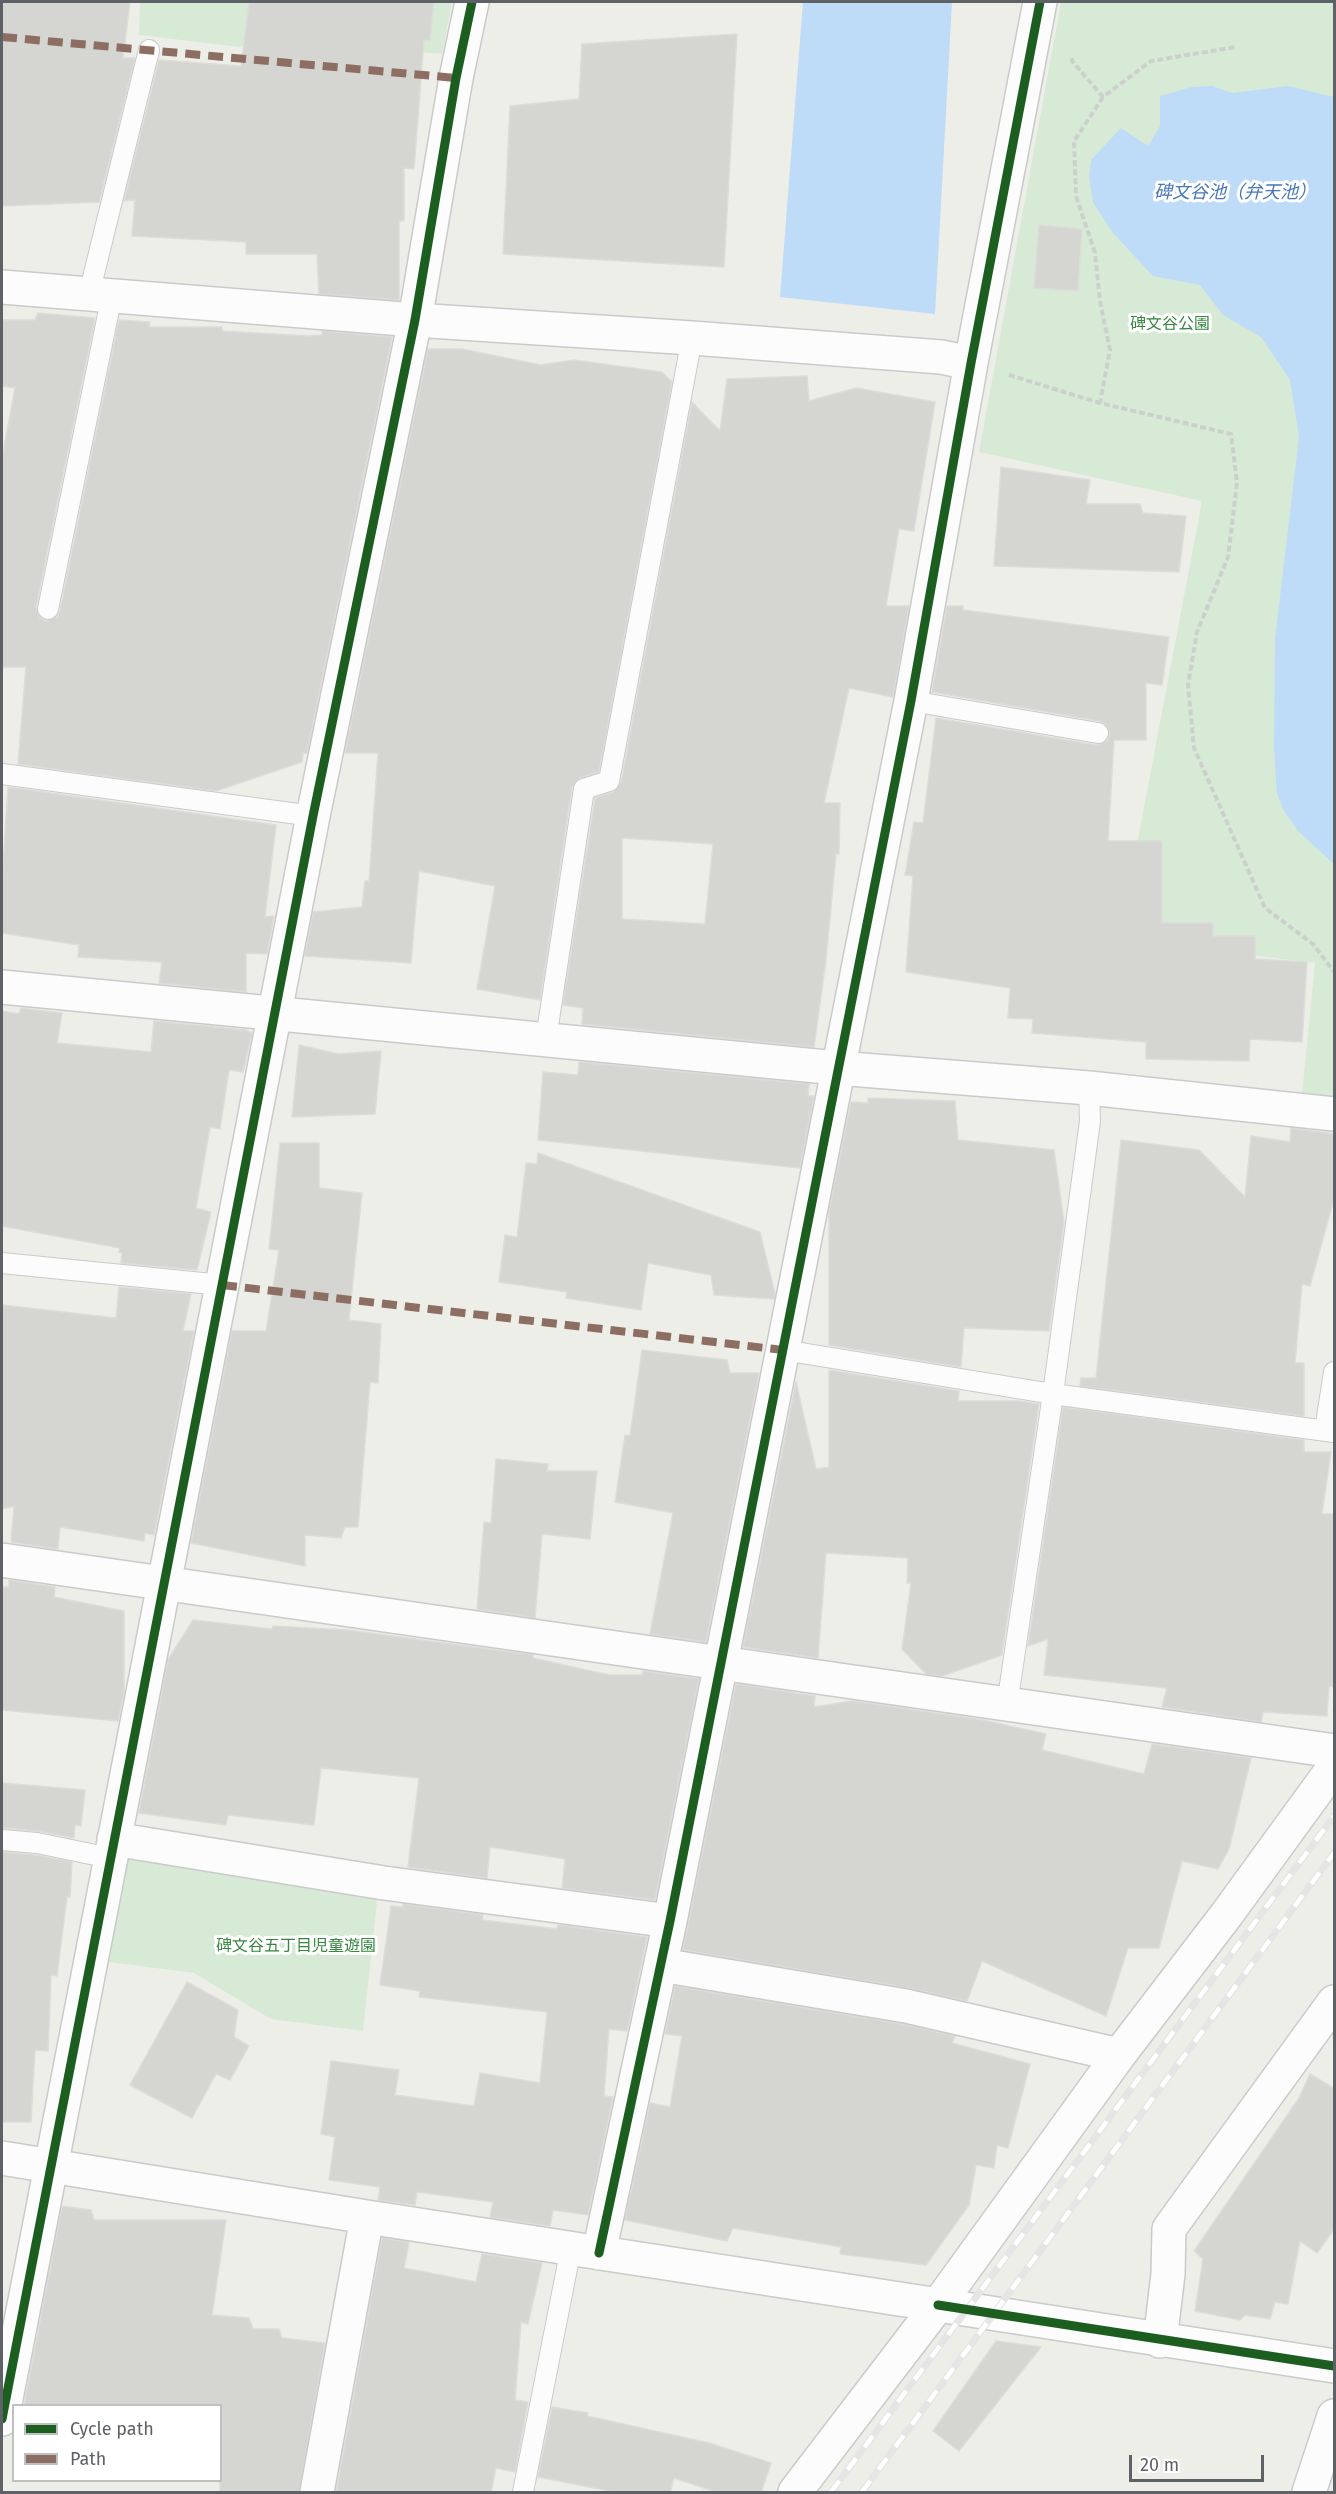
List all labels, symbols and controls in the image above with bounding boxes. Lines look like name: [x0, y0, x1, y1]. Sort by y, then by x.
water label: 碑文谷池（弁天池）: [1154, 182, 1316, 204]
park label: 碑文谷公園: [1130, 315, 1210, 335]
park label: 碑文谷五丁目児童遊園: [216, 1937, 376, 1957]
legend: [12, 2404, 222, 2482]
text: Cycle path: [70, 2418, 154, 2440]
scale bar: [1132, 2443, 1267, 2481]
text: Path: [70, 2448, 106, 2470]
text: 20 m: [1140, 2454, 1179, 2476]

